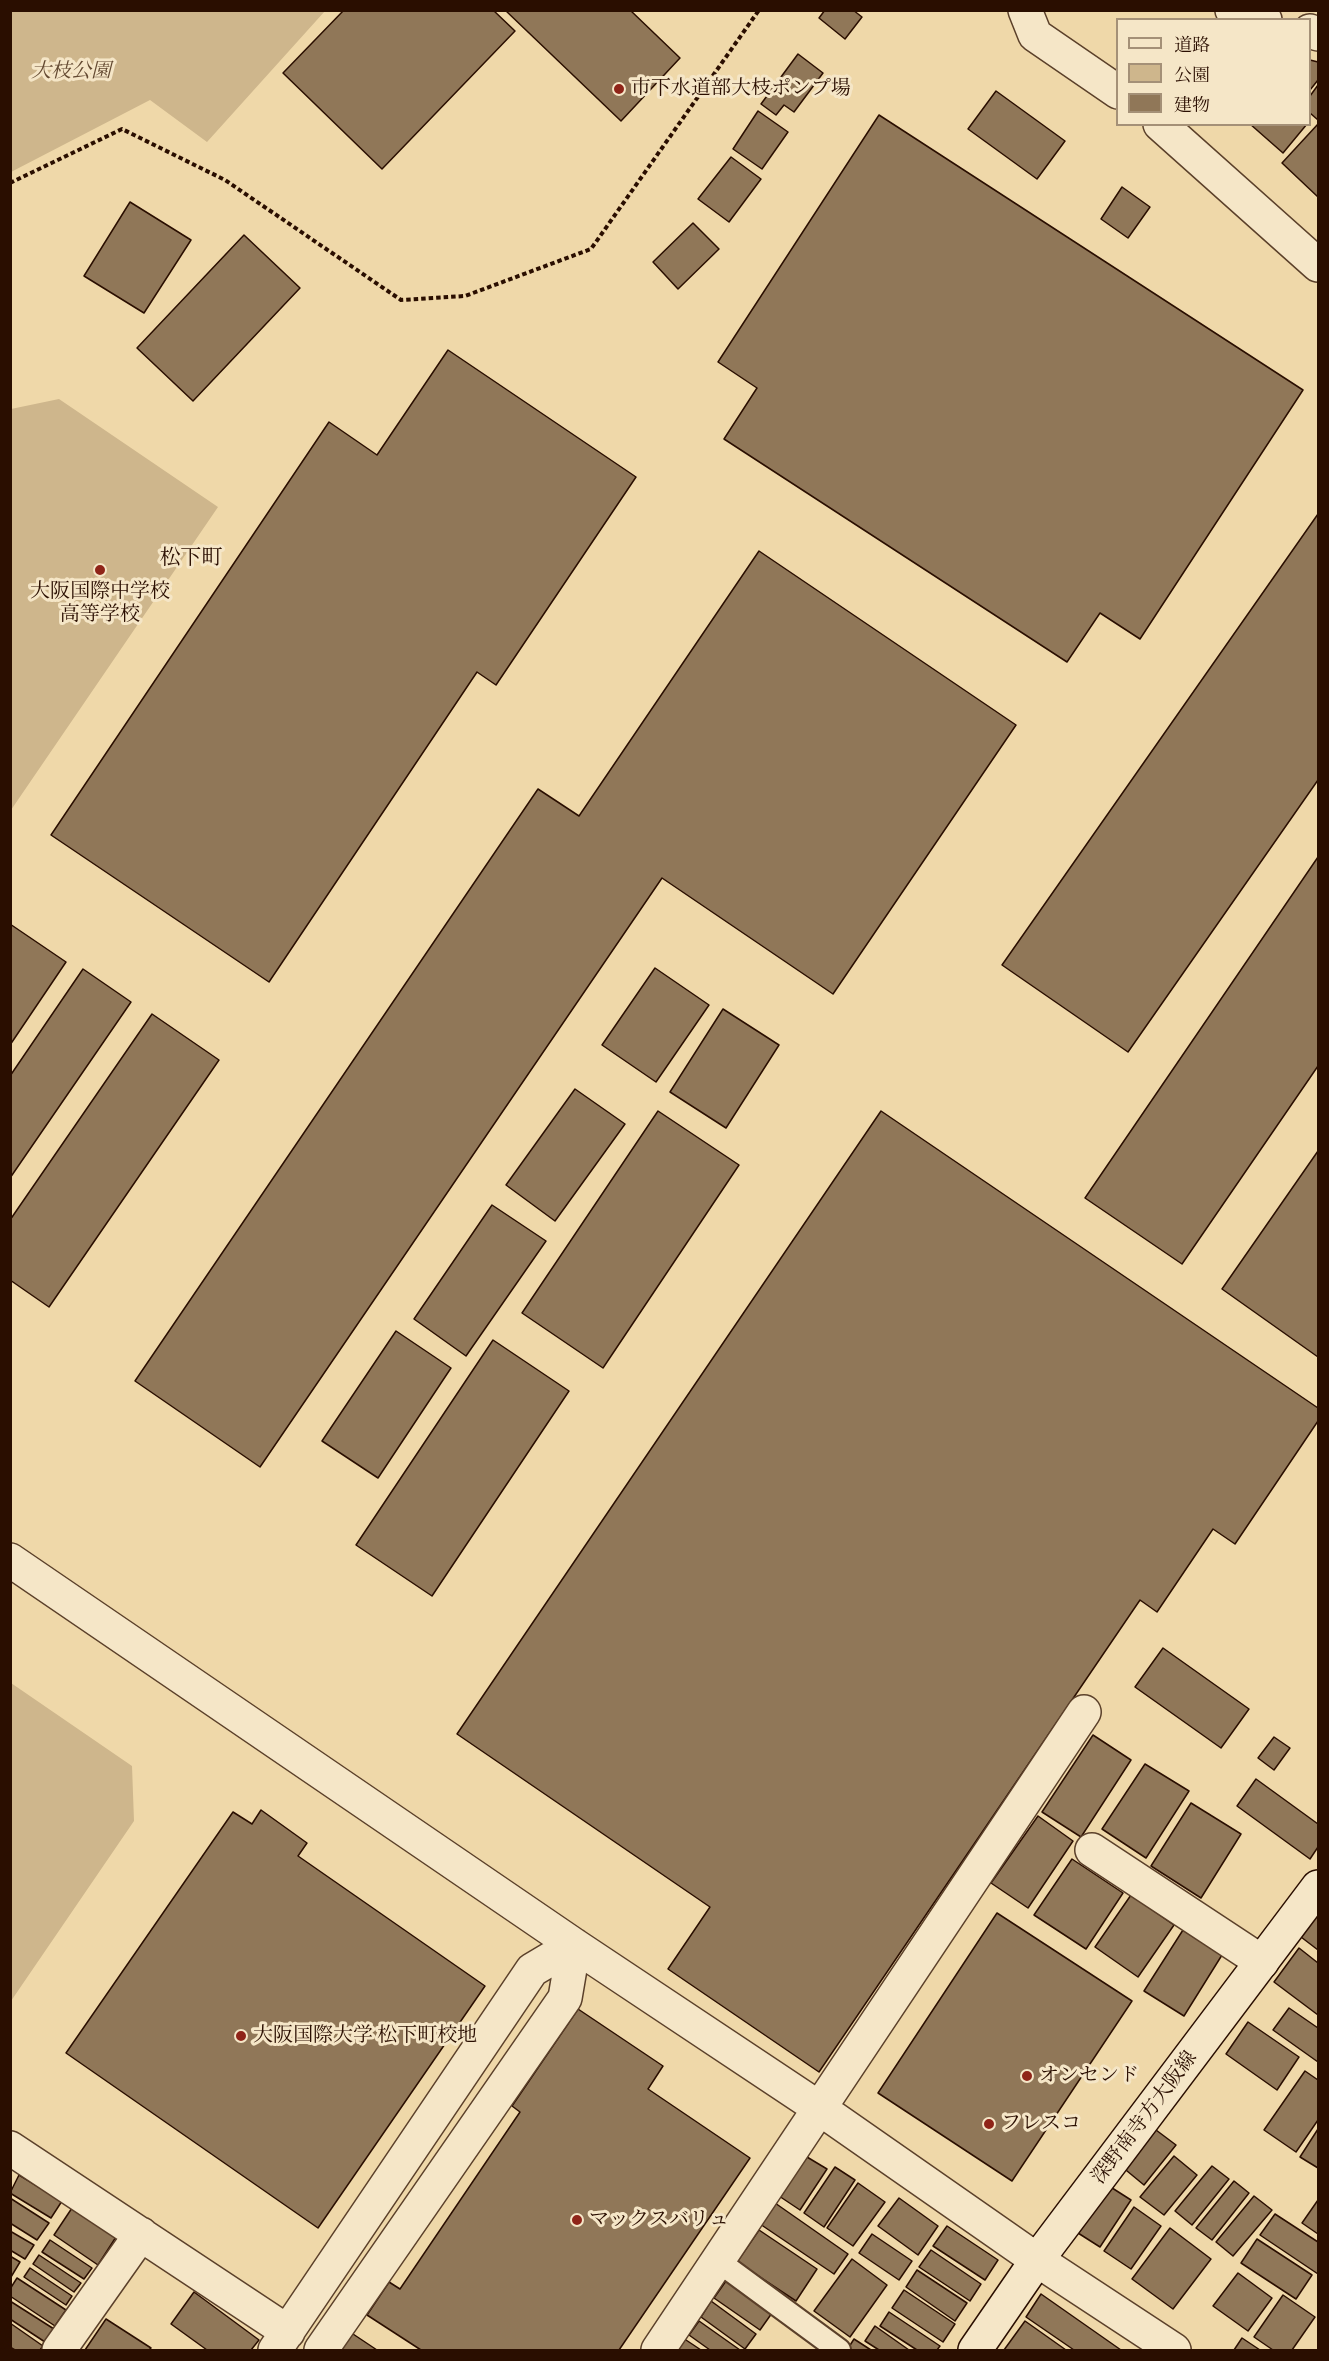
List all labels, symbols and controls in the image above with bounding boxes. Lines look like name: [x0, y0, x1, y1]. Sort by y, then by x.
legend: [1116, 18, 1311, 126]
text: 道路: [1174, 35, 1210, 56]
park label: 大枝公園: [31, 60, 111, 84]
text: 公園: [1174, 65, 1210, 86]
place label: 市下水道部大枝ポンプ場: [631, 77, 851, 101]
marker: 市下水道部大枝ポンプ場: [612, 82, 626, 96]
text: 建物: [1174, 95, 1210, 116]
district label: 松下町: [160, 546, 222, 572]
marker: 大阪国際中学校 高等学校: [93, 563, 107, 577]
place label: 大阪国際中学校 高等学校: [30, 580, 170, 627]
place label: 大阪国際大学 松下町校地: [253, 2024, 477, 2048]
marker: 大阪国際大学 松下町校地: [234, 2029, 248, 2043]
street label: 深野南寺方大阪線: [1087, 2047, 1203, 2189]
place label: オンセンド: [1039, 2064, 1139, 2088]
marker: オンセンド: [1020, 2069, 1034, 2083]
place label: フレスコ: [1001, 2112, 1081, 2136]
marker: フレスコ: [982, 2117, 996, 2131]
place label: マックスバリュ: [589, 2208, 729, 2232]
marker: マックスバリュ: [570, 2213, 584, 2227]

